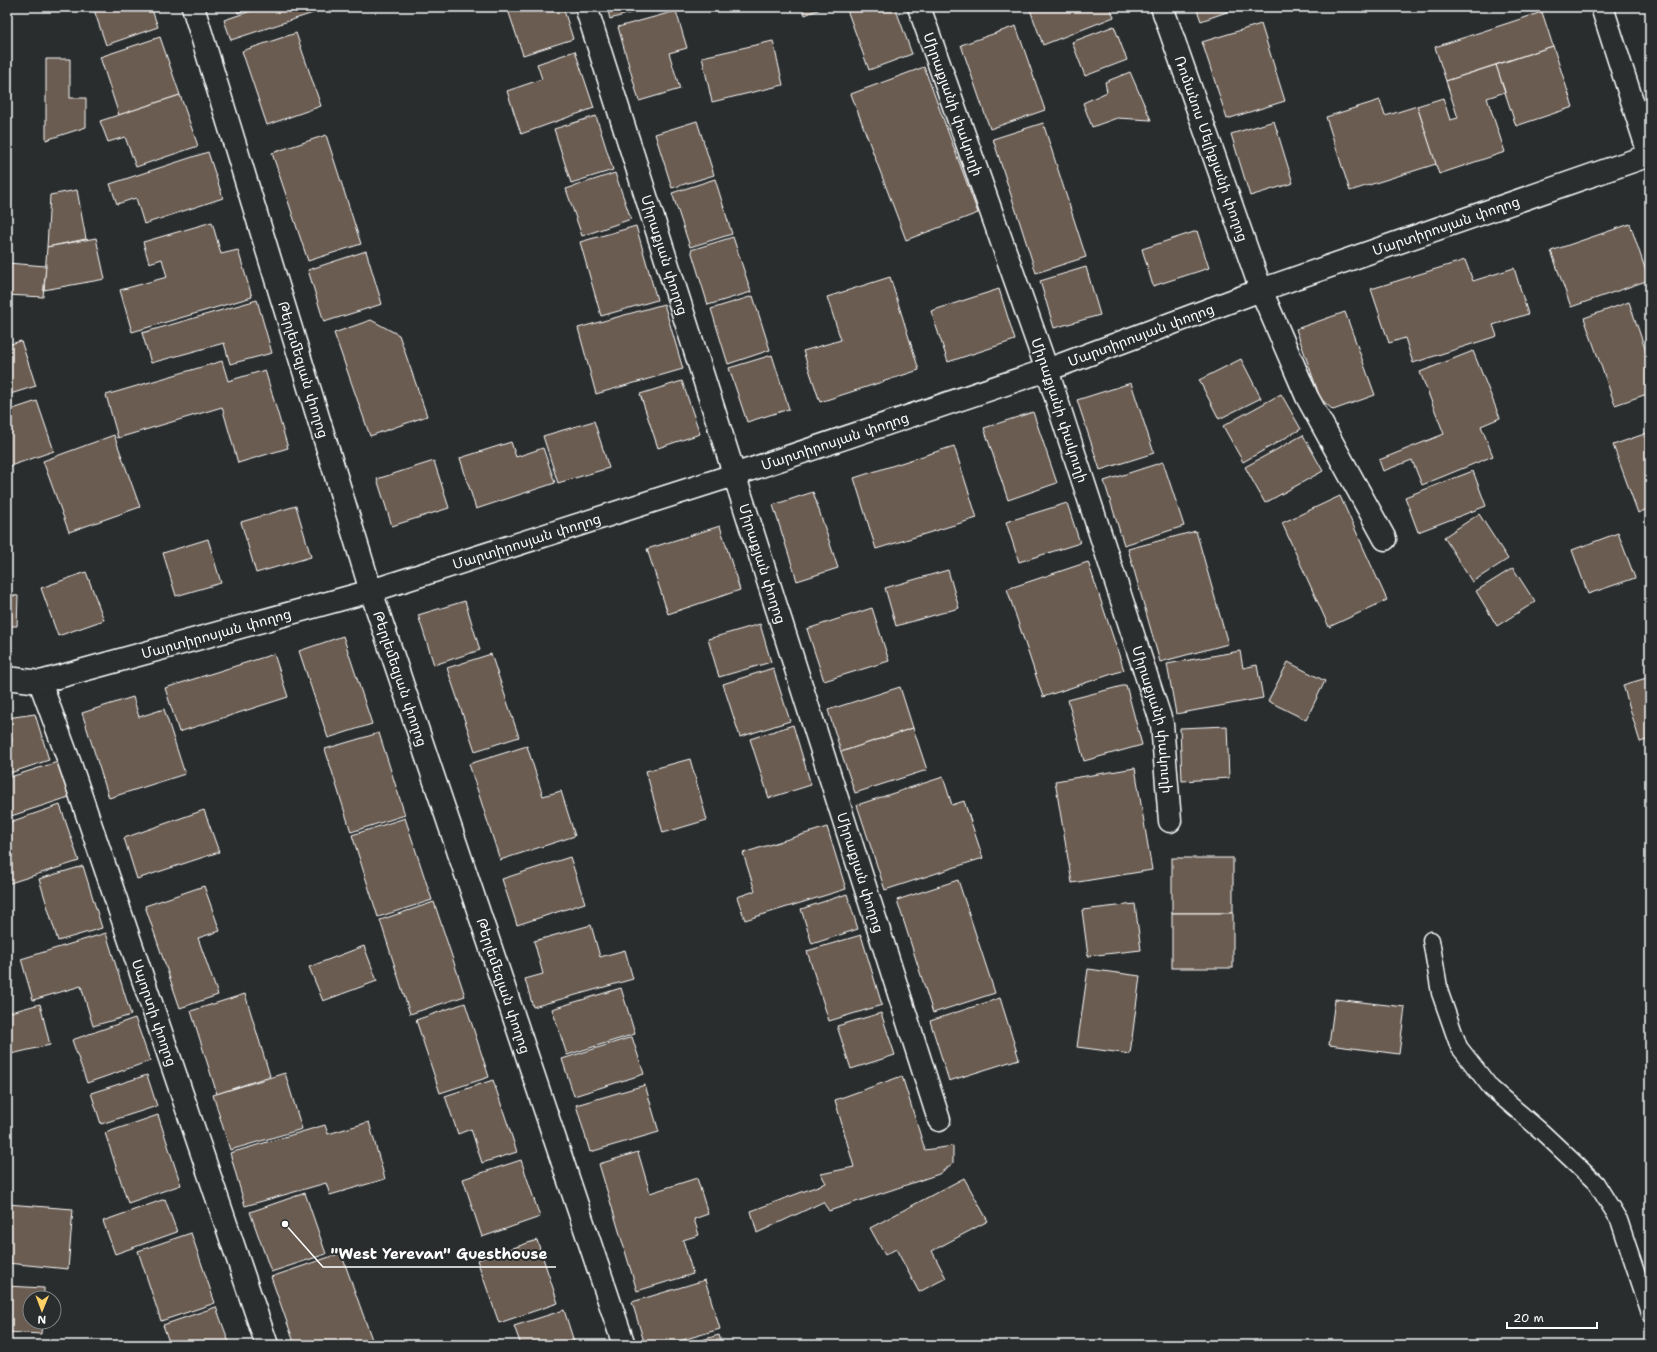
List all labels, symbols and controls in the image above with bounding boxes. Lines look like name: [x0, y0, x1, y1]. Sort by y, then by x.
street label: Միրաքյանի փակուղի: [920, 30, 987, 179]
street label: Ռոմանոս Մելիքյանի փողոց: [1171, 53, 1252, 244]
street label: Միրաքյան փողոց: [637, 192, 692, 317]
street label: Մարտիրոսյան փողոց: [1370, 192, 1522, 260]
street label: Թերլեմեզյան փողոց: [274, 299, 333, 440]
street label: Մարտիրոսյան փողոց: [1065, 299, 1216, 370]
street label: Միրաքյանի փակուղի: [1027, 335, 1092, 485]
street label: Մարտիրոսյան փողոց: [759, 408, 911, 474]
street label: Միրաքյան փողոց: [735, 501, 790, 626]
street label: Մարտիրոսյան փողոց: [450, 509, 603, 573]
street label: Մարտիրոսյան փողոց: [139, 604, 293, 663]
street label: Թերլեմեզյան փողոց: [369, 608, 432, 749]
street label: Միրաքյանի փակուղի: [1128, 643, 1177, 794]
street label: Միրաքյան փողոց: [833, 810, 888, 935]
street label: Թերլեմեզյան փողոց: [472, 916, 535, 1056]
street label: Սպորտի փողոց: [128, 957, 181, 1069]
callout: "West Yerevan" Guesthouse: [323, 1240, 556, 1267]
text: "West Yerevan" Guesthouse: [331, 1244, 547, 1264]
north arrow: [22, 1290, 62, 1330]
scale bar: [1507, 1304, 1597, 1330]
text: 20 m: [1513, 1310, 1544, 1326]
text: N: [37, 1312, 46, 1327]

